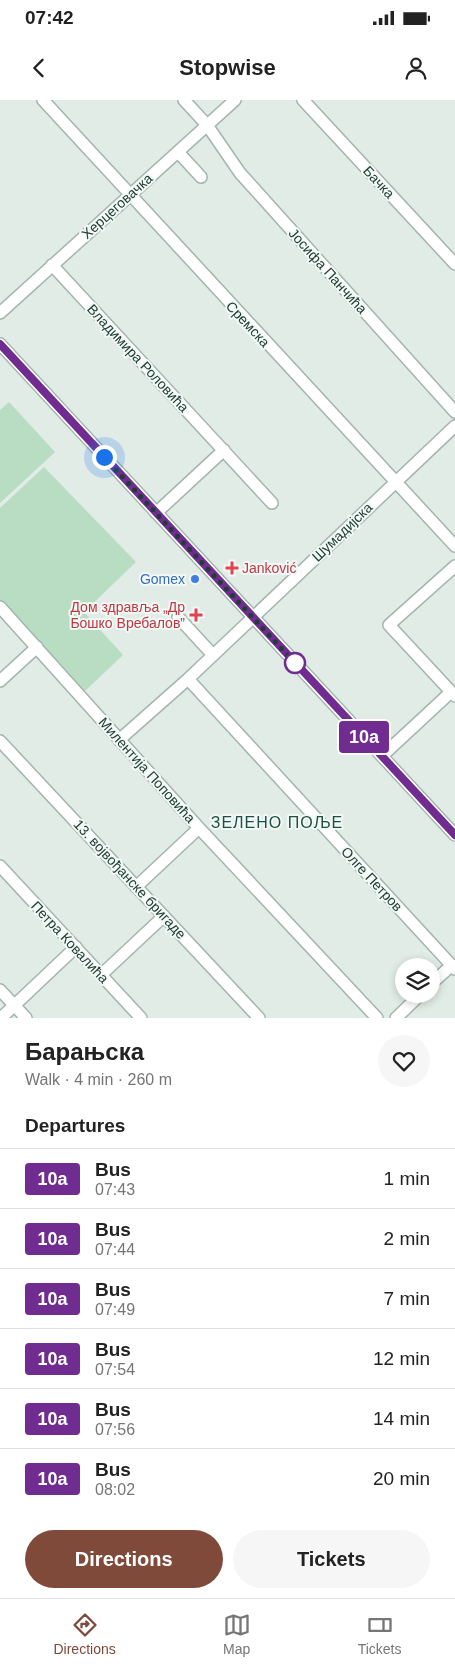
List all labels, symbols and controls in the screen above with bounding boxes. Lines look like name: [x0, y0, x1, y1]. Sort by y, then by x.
text: 07:42: [25, 7, 74, 28]
icon: back: [25, 54, 53, 82]
icon: person: [402, 54, 430, 82]
text: Stopwise: [179, 55, 276, 80]
street label: Бачка: [360, 163, 398, 202]
street label: Херцеговачка: [78, 170, 156, 242]
street label: Јосифа Панчића: [286, 225, 371, 317]
street label: Сремска: [223, 298, 273, 350]
street label: Владимира Роловића: [84, 301, 192, 415]
your location: [92, 445, 117, 470]
street label: Шумадијска: [309, 499, 376, 565]
place label: Janković: [242, 560, 296, 576]
marker: Janković: [226, 562, 238, 574]
place label: Gomex: [140, 571, 185, 587]
marker: Gomex: [189, 573, 201, 585]
place label: Дом здравља „Др Бошко Вребалов”: [70, 599, 185, 631]
marker: Дом здравља „Др Бошко Вребалов”: [189, 608, 203, 622]
unlabelled marker: [284, 652, 306, 674]
street label: Милентија Поповића: [95, 714, 199, 826]
line badge: 10а: [335, 721, 393, 753]
text: 10а: [349, 727, 379, 747]
district label: ЗЕЛЕНО ПОЉЕ: [211, 814, 343, 831]
street label: 13. војвођанске бригаде: [71, 816, 190, 942]
street label: Олге Петров: [338, 843, 406, 915]
street label: Петра Ковалића: [28, 898, 112, 986]
map controls: [395, 958, 440, 1003]
button: layers: [395, 958, 440, 1003]
button: heart: [378, 1035, 430, 1087]
text: Барањска: [25, 1038, 144, 1065]
text: Walk · 4 min · 260 m: [25, 1071, 172, 1088]
text: Departures: [25, 1115, 125, 1136]
text: Bus: [95, 1159, 131, 1180]
text: 1 min: [384, 1168, 430, 1189]
text: 10а: [37, 1169, 68, 1189]
text: 07:43: [95, 1181, 135, 1198]
text: Bus: [95, 1219, 131, 1240]
text: 2 min: [384, 1228, 430, 1249]
text: 10а: [37, 1229, 68, 1249]
text: 07:44: [95, 1241, 135, 1258]
text: Bus: [95, 1279, 131, 1300]
text: 7 min: [384, 1288, 430, 1309]
text: 10а: [37, 1289, 68, 1309]
text: 07:49: [95, 1301, 135, 1318]
text: Bus: [95, 1339, 131, 1360]
text: 12 min: [373, 1348, 430, 1369]
text: 10а: [37, 1349, 68, 1369]
text: 07:54: [95, 1361, 135, 1378]
text: Bus: [95, 1399, 131, 1420]
text: 14 min: [373, 1408, 430, 1429]
text: 10а: [37, 1409, 68, 1429]
text: 07:56: [95, 1421, 135, 1438]
text: Bus: [95, 1459, 131, 1480]
text: 20 min: [373, 1468, 430, 1489]
text: 10а: [37, 1469, 68, 1489]
text: 08:02: [95, 1481, 135, 1498]
button: Directions: [25, 1530, 223, 1588]
button: Tickets: [233, 1530, 430, 1588]
tab: Directions: [53, 1611, 116, 1657]
tab: Map: [223, 1611, 251, 1657]
tab: Tickets: [358, 1611, 402, 1657]

